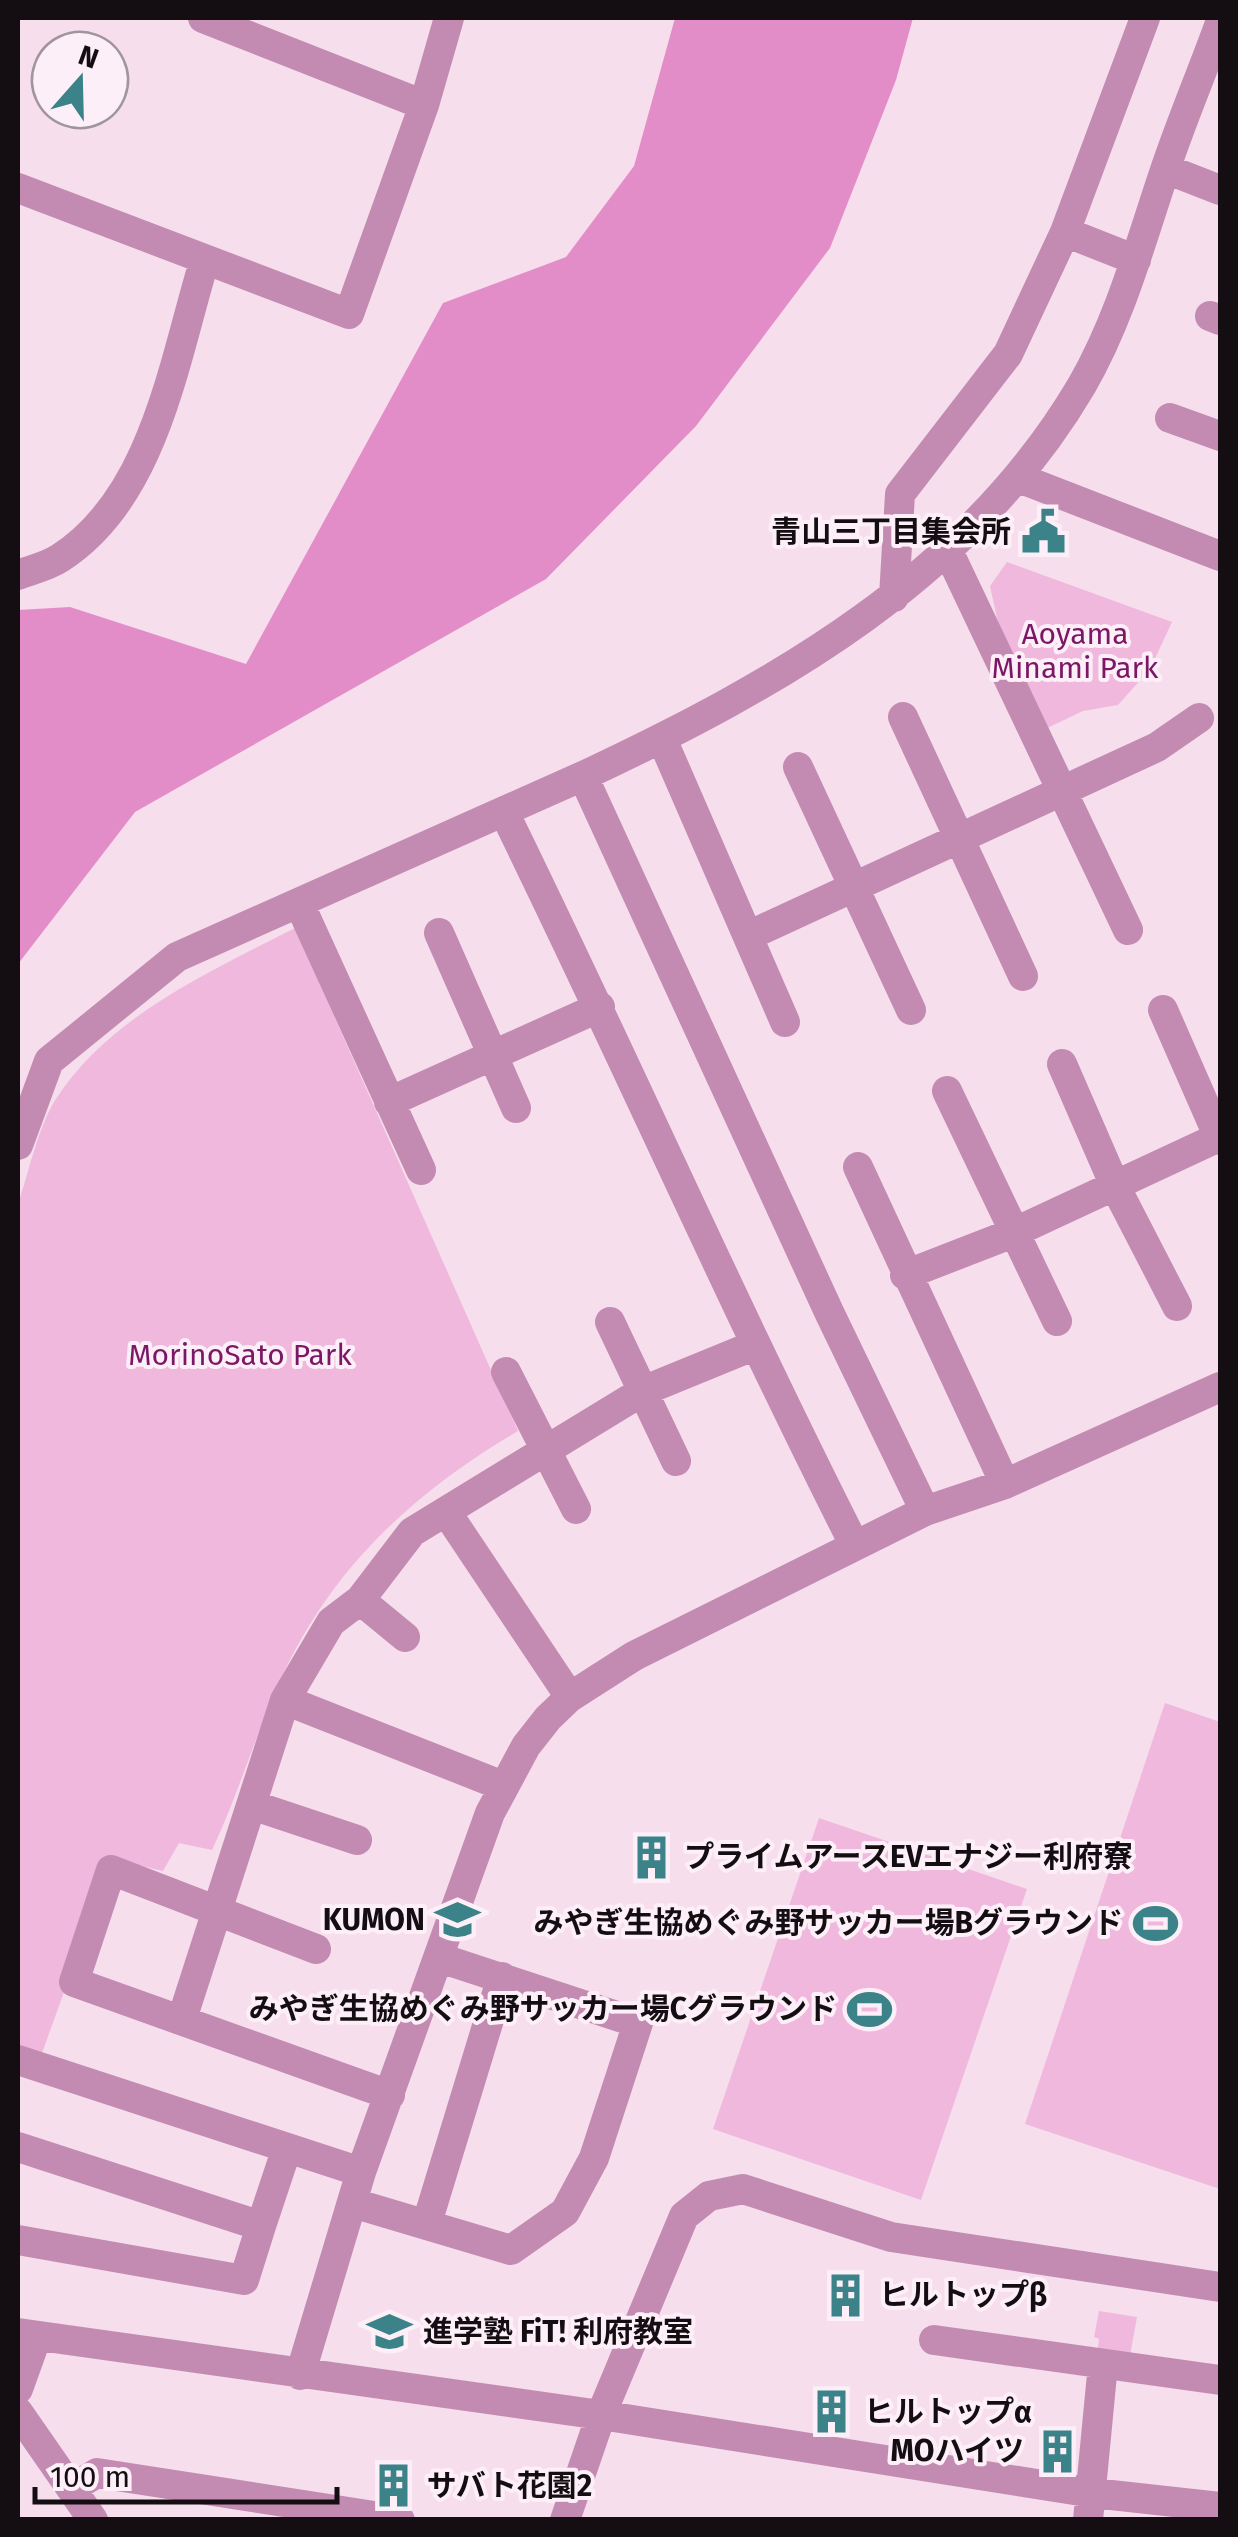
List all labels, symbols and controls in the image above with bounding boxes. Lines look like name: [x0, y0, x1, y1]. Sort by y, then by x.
north arrow: [30, 30, 130, 130]
text: N: [74, 38, 103, 76]
public building icon: 青山三丁目集会所: [1020, 508, 1068, 556]
place label: 青山三丁目集会所: [771, 514, 1011, 550]
park label: Aoyama Minami Park: [992, 616, 1159, 686]
park label: MorinoSato Park: [128, 1337, 352, 1373]
building icon: プライムアースEVエナジー利府寮: [627, 1833, 675, 1881]
place label: プライムアースEVエナジー利府寮: [684, 1839, 1133, 1875]
school or university icon: KUMON: [434, 1896, 482, 1944]
sports icon: みやぎ生協めぐみ野サッカー場Bグラウンド: [1132, 1899, 1180, 1947]
place label: KUMON: [323, 1902, 425, 1938]
place label: みやぎ生協めぐみ野サッカー場Bグラウンド: [534, 1905, 1123, 1941]
sports icon: みやぎ生協めぐみ野サッカー場Cグラウンド: [846, 1985, 894, 2033]
place label: みやぎ生協めぐみ野サッカー場Cグラウンド: [249, 1991, 837, 2027]
building icon: ヒルトップβ: [822, 2271, 870, 2319]
place label: ヒルトップβ: [879, 2277, 1047, 2313]
school or university icon: 進学塾 FiT! 利府教室: [366, 2308, 414, 2356]
place label: 進学塾 FiT! 利府教室: [423, 2314, 693, 2350]
building icon: ヒルトップα: [807, 2388, 855, 2436]
place label: ヒルトップα: [864, 2394, 1032, 2430]
building icon: MOハイツ: [1033, 2427, 1081, 2475]
place label: MOハイツ: [891, 2433, 1024, 2469]
scale bar: [35, 2442, 338, 2504]
text: 100 m: [50, 2459, 130, 2495]
building icon: サバト花園2: [370, 2462, 418, 2510]
place label: サバト花園2: [427, 2468, 592, 2504]

